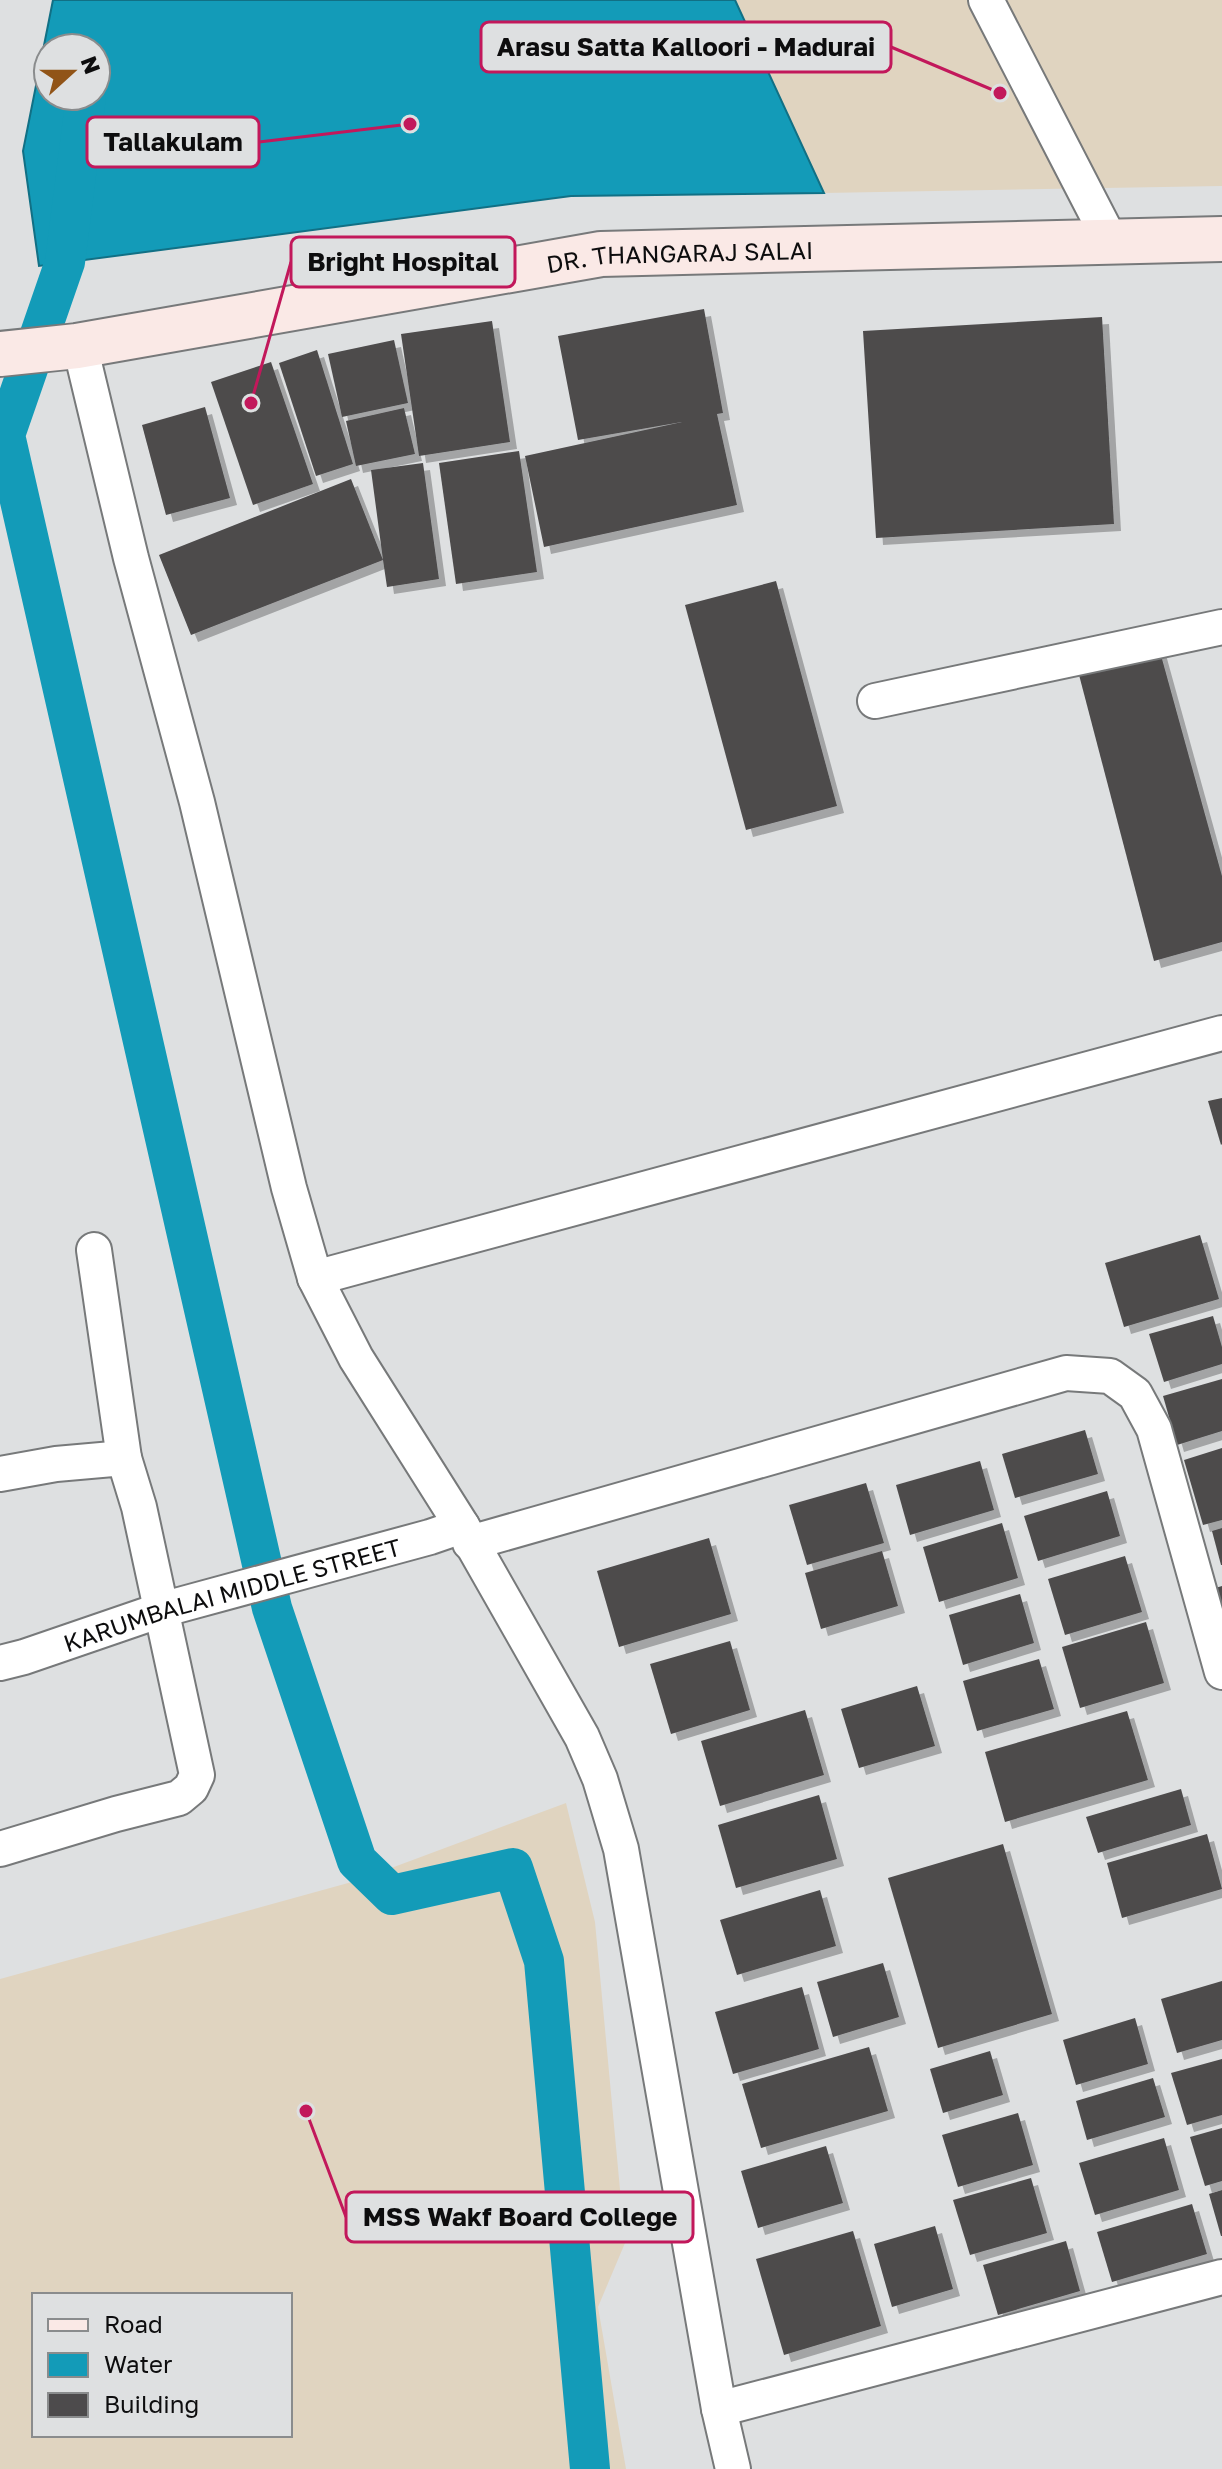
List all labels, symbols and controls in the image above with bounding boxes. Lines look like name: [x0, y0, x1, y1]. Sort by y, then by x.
callout: Arasu Satta Kalloori - Madurai: [481, 22, 891, 72]
text: Arasu Satta Kalloori - Madurai: [497, 31, 875, 62]
north arrow: [32, 32, 112, 112]
text: N: [76, 52, 107, 77]
callout: Tallakulam: [87, 117, 259, 167]
text: Tallakulam: [103, 126, 243, 157]
street label: DR. THANGARAJ SALAI: [544, 234, 814, 278]
callout: Bright Hospital: [291, 237, 515, 287]
text: Bright Hospital: [307, 246, 499, 277]
street label: KARUMBALAI MIDDLE STREET: [59, 1531, 404, 1657]
callout: MSS Wakf Board College: [346, 2192, 693, 2242]
text: MSS Wakf Board College: [363, 2201, 677, 2232]
legend: [32, 2293, 292, 2437]
text: Road: [104, 2309, 163, 2338]
text: Water: [104, 2349, 172, 2378]
text: Building: [104, 2389, 199, 2418]

